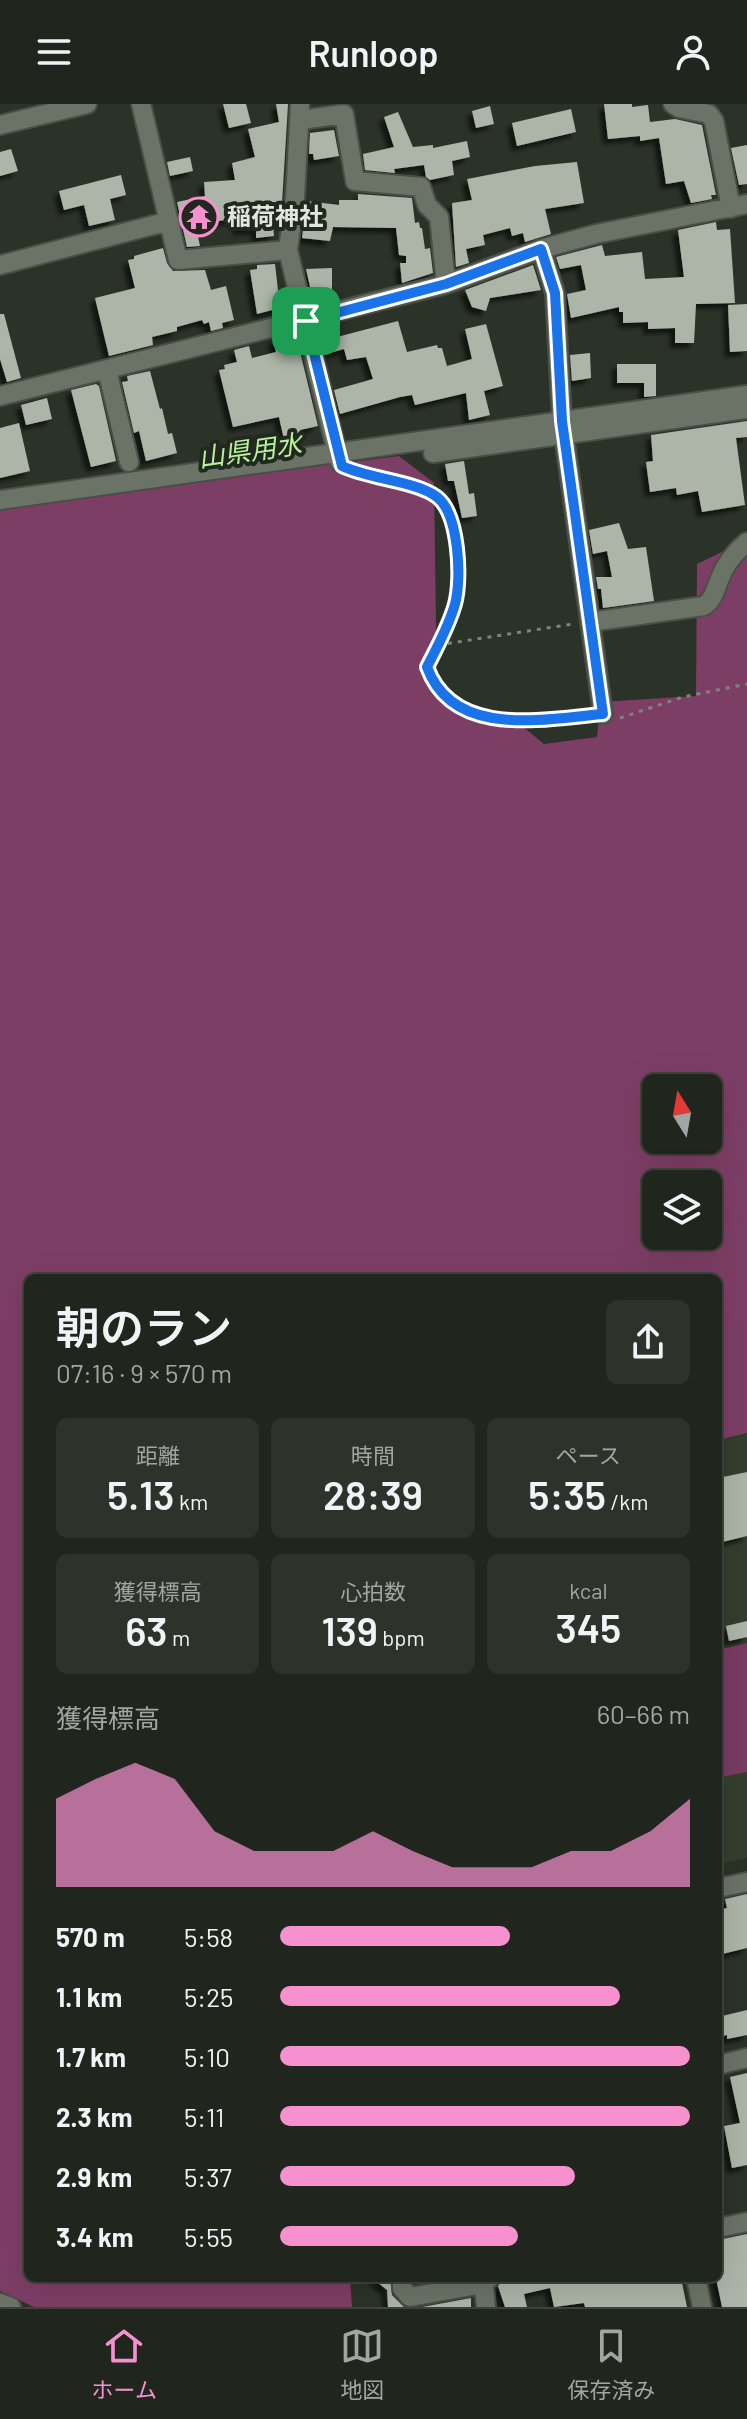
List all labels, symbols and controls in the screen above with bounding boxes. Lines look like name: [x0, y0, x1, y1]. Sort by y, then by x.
icon: menu: [32, 30, 76, 74]
icon: person: [671, 30, 715, 74]
text: Runloop: [308, 31, 439, 74]
temple icon: 稲荷神社: [178, 196, 220, 238]
place label: 稲荷神社: [227, 201, 323, 230]
pin: [272, 287, 340, 355]
icon: arrive: [284, 299, 328, 343]
water label: 山県用水: [196, 427, 306, 472]
north arrow: [642, 1074, 722, 1154]
map controls: [642, 1074, 722, 1250]
button: layers: [642, 1170, 722, 1250]
text: 朝のラン: [56, 1300, 232, 1353]
button: share: [606, 1300, 690, 1384]
text: 07:16 · 9 × 570 m: [56, 1357, 232, 1388]
text: 距離: [136, 1442, 180, 1468]
text: 時間: [351, 1442, 395, 1468]
text: ペース: [556, 1442, 621, 1468]
text: 5.13: [107, 1470, 175, 1518]
text: 28:39: [323, 1470, 423, 1518]
text: 5:35: [528, 1470, 606, 1518]
text: km: [175, 1488, 208, 1514]
text: /km: [606, 1488, 648, 1514]
text: kcal: [569, 1577, 608, 1603]
text: 獲得標高: [114, 1578, 202, 1604]
text: 心拍数: [340, 1578, 406, 1604]
text: 345: [555, 1603, 621, 1651]
text: 63: [125, 1606, 168, 1654]
text: 139: [321, 1606, 378, 1654]
text: m: [168, 1624, 190, 1650]
text: bpm: [378, 1624, 425, 1650]
text: 60–66 m: [597, 1698, 690, 1729]
text: 獲得標高: [56, 1702, 160, 1733]
text: 570 m: [56, 1921, 125, 1952]
text: 5:58: [184, 1921, 233, 1952]
text: 1.1 km: [56, 1981, 122, 2012]
text: 5:25: [184, 1981, 233, 2012]
text: 1.7 km: [56, 2041, 126, 2072]
text: 5:10: [184, 2041, 230, 2072]
text: 2.3 km: [56, 2101, 132, 2132]
text: 5:11: [184, 2101, 224, 2132]
text: 2.9 km: [56, 2161, 132, 2192]
text: 5:37: [184, 2161, 232, 2192]
text: 3.4 km: [56, 2221, 134, 2252]
text: 5:55: [184, 2221, 233, 2252]
tab: ホーム: [92, 2324, 157, 2404]
tab: 地図: [340, 2324, 384, 2404]
tab: 保存済み: [567, 2324, 655, 2404]

